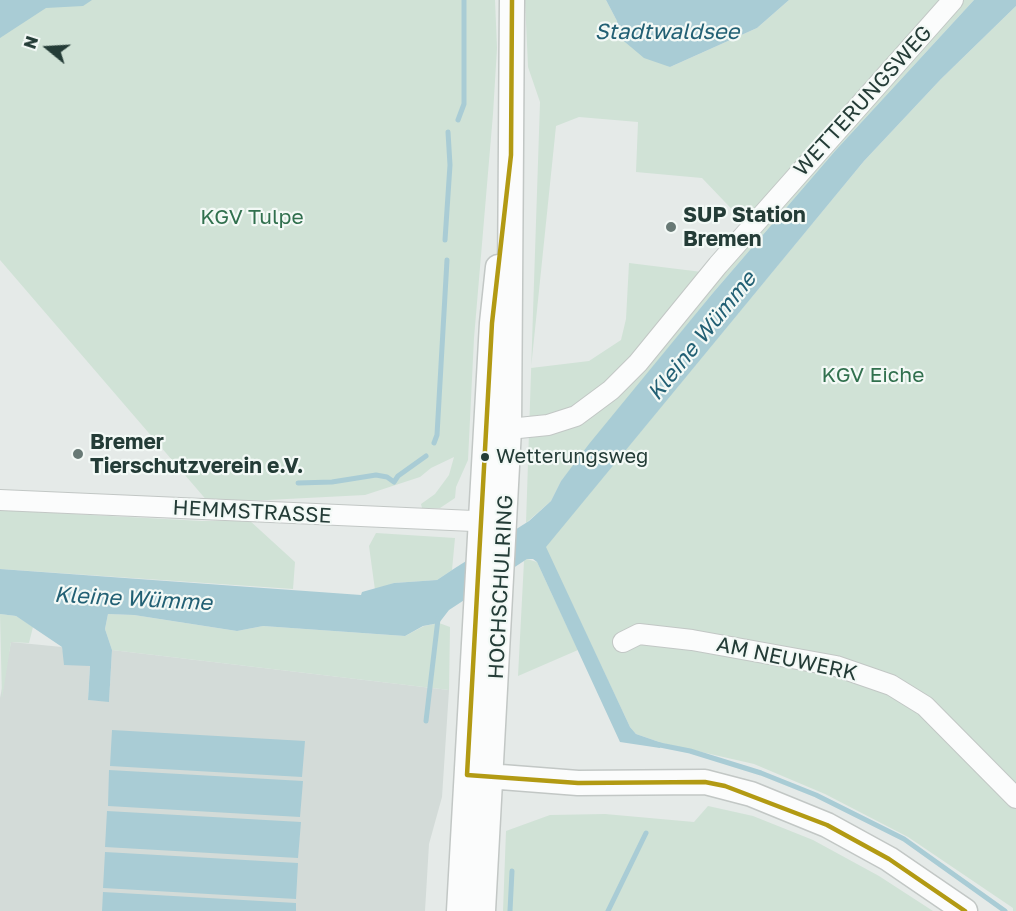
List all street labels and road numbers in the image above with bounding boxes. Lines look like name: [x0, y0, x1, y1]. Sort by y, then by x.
street label: WETTERUNGSWEG: [789, 21, 937, 181]
street label: HOCHSCHULRING: [484, 494, 518, 680]
street label: HEMMSTRASSE: [172, 495, 332, 529]
street label: AM NEUWERK: [714, 632, 860, 686]

